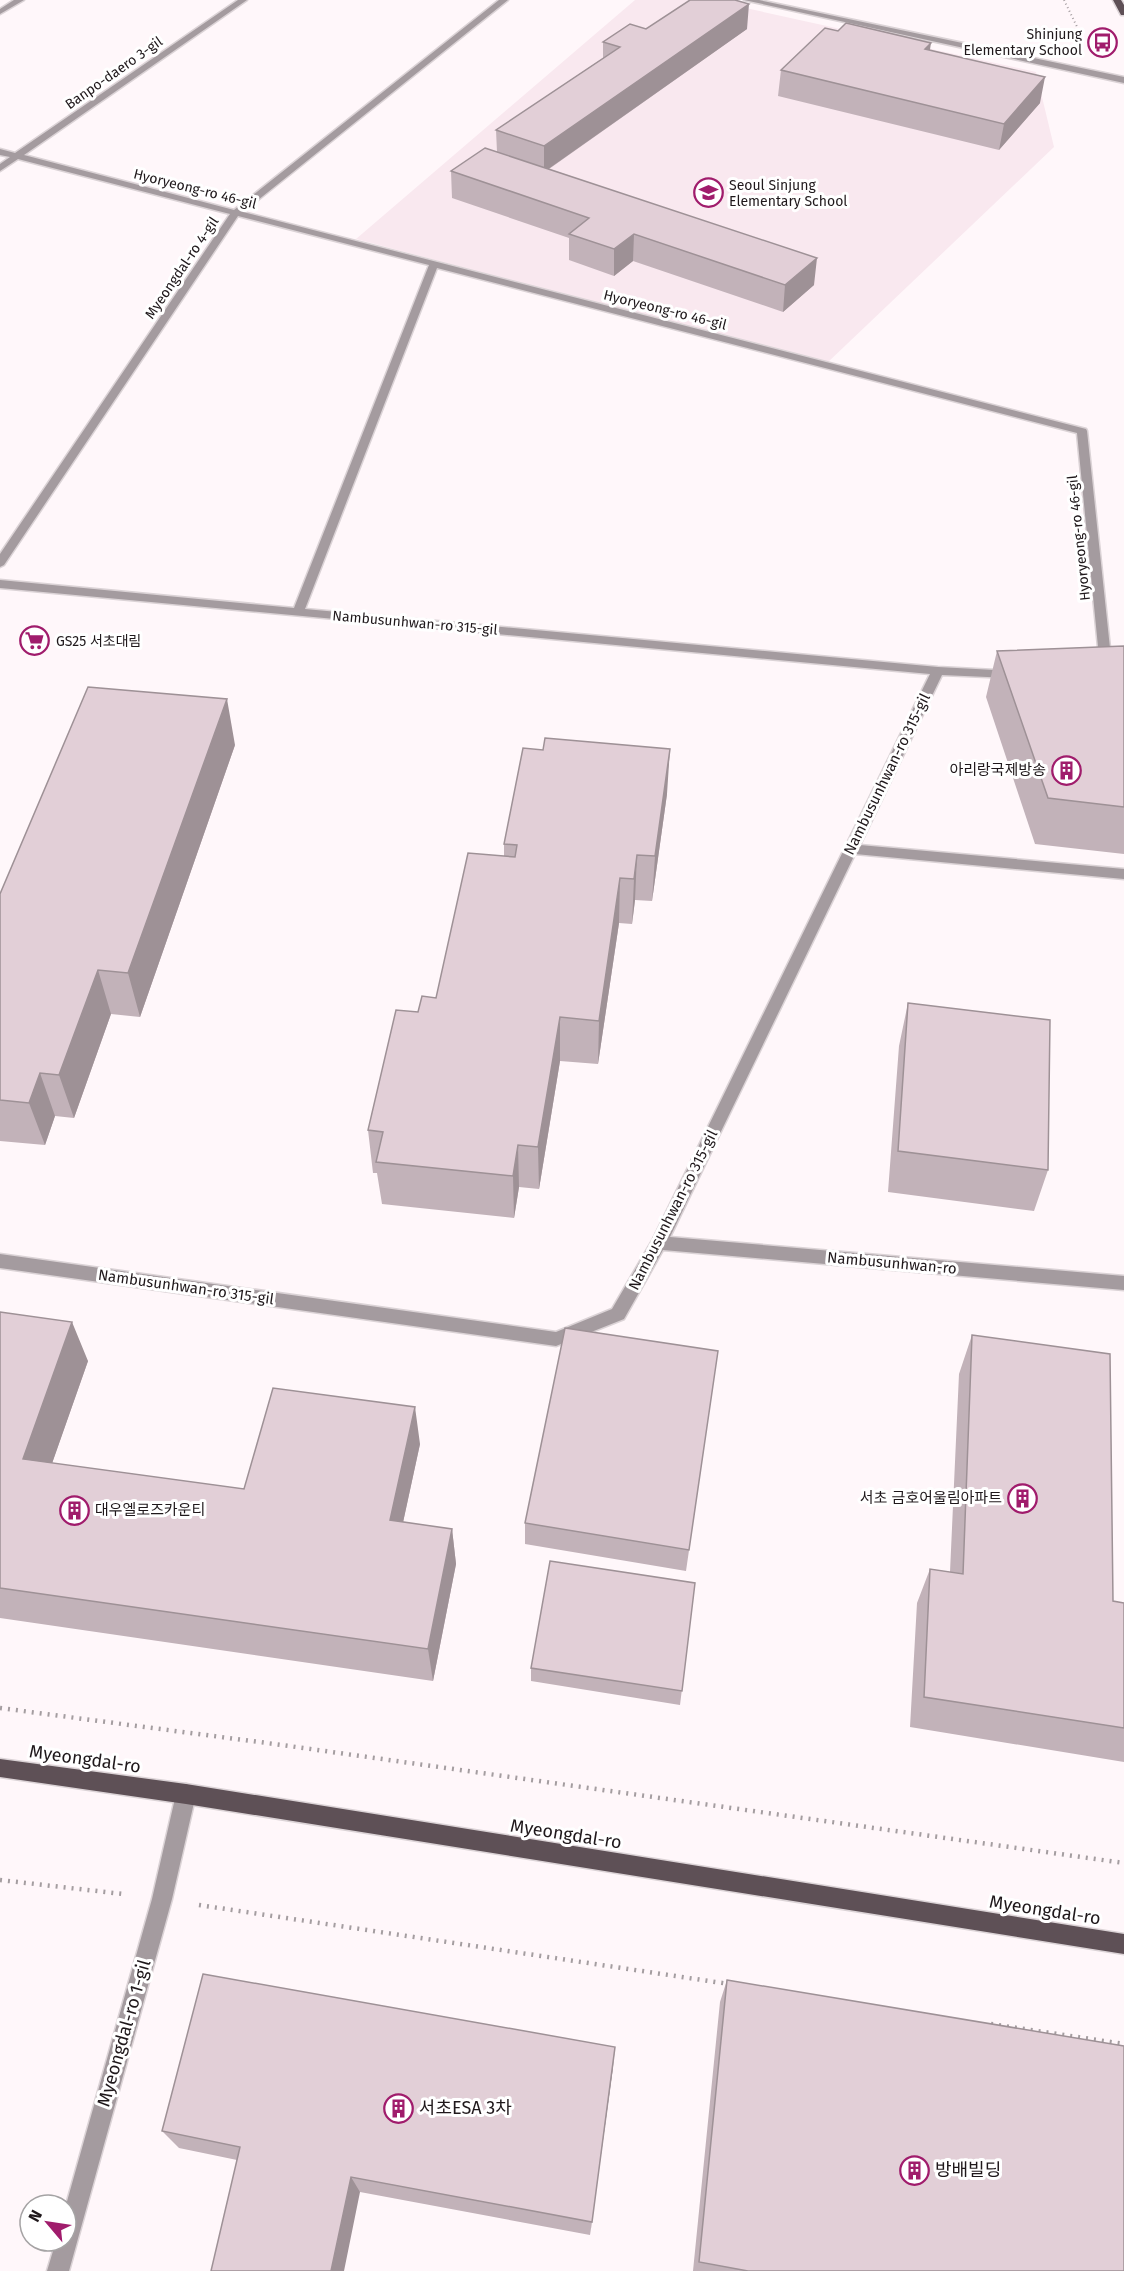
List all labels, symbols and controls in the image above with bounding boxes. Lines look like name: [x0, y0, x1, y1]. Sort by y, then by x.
place label: Shinjung Elementary School: [964, 26, 1083, 59]
bus stop icon: Shinjung Elementary School: [1087, 26, 1119, 58]
street label: Banpo-daero 3-gil: [62, 33, 166, 113]
street label: Hyoryeong-ro 46-gil: [132, 165, 258, 213]
school or university icon: Seoul Sinjung Elementary School: [692, 177, 724, 209]
place label: Seoul Sinjung Elementary School: [729, 177, 847, 210]
street label: Myeongdal-ro 4-gil: [142, 214, 222, 322]
street label: Hyoryeong-ro 46-gil: [602, 286, 728, 334]
street label: Hyoryeong-ro 46-gil: [1064, 474, 1094, 602]
street label: Nambusunhwan-ro 315-gil: [332, 607, 498, 639]
supermarket icon: GS25 서초대림: [19, 625, 51, 657]
place label: GS25 서초대림: [56, 633, 142, 650]
street label: Nambusunhwan-ro 315-gil: [840, 690, 934, 858]
building icon: 아리랑국제방송: [1051, 754, 1083, 786]
place label: 아리랑국제방송: [949, 761, 1046, 779]
street label: Nambusunhwan-ro 315-gil: [625, 1126, 722, 1293]
street label: Nambusunhwan-ro: [827, 1248, 957, 1278]
street label: Nambusunhwan-ro 315-gil: [97, 1266, 276, 1308]
building icon: 서초 금호어울림아파트: [1007, 1482, 1039, 1514]
place label: 서초 금호어울림아파트: [860, 1489, 1002, 1507]
building icon: 대우엘로즈카운티: [58, 1494, 90, 1526]
place label: 대우엘로즈카운티: [95, 1501, 205, 1519]
street label: Myeongdal-ro: [28, 1740, 142, 1778]
street label: Myeongdal-ro: [509, 1814, 623, 1854]
street label: Myeongdal-ro: [988, 1890, 1102, 1930]
street label: Myeongdal-ro 1-gil: [92, 1957, 156, 2109]
building icon: 서초ESA 3차: [382, 2092, 414, 2124]
place label: 서초ESA 3차: [419, 2097, 512, 2119]
building icon: 방배빌딩: [898, 2154, 930, 2186]
place label: 방배빌딩: [935, 2159, 1001, 2181]
north arrow: [18, 2193, 78, 2253]
text: N: [24, 2207, 46, 2225]

